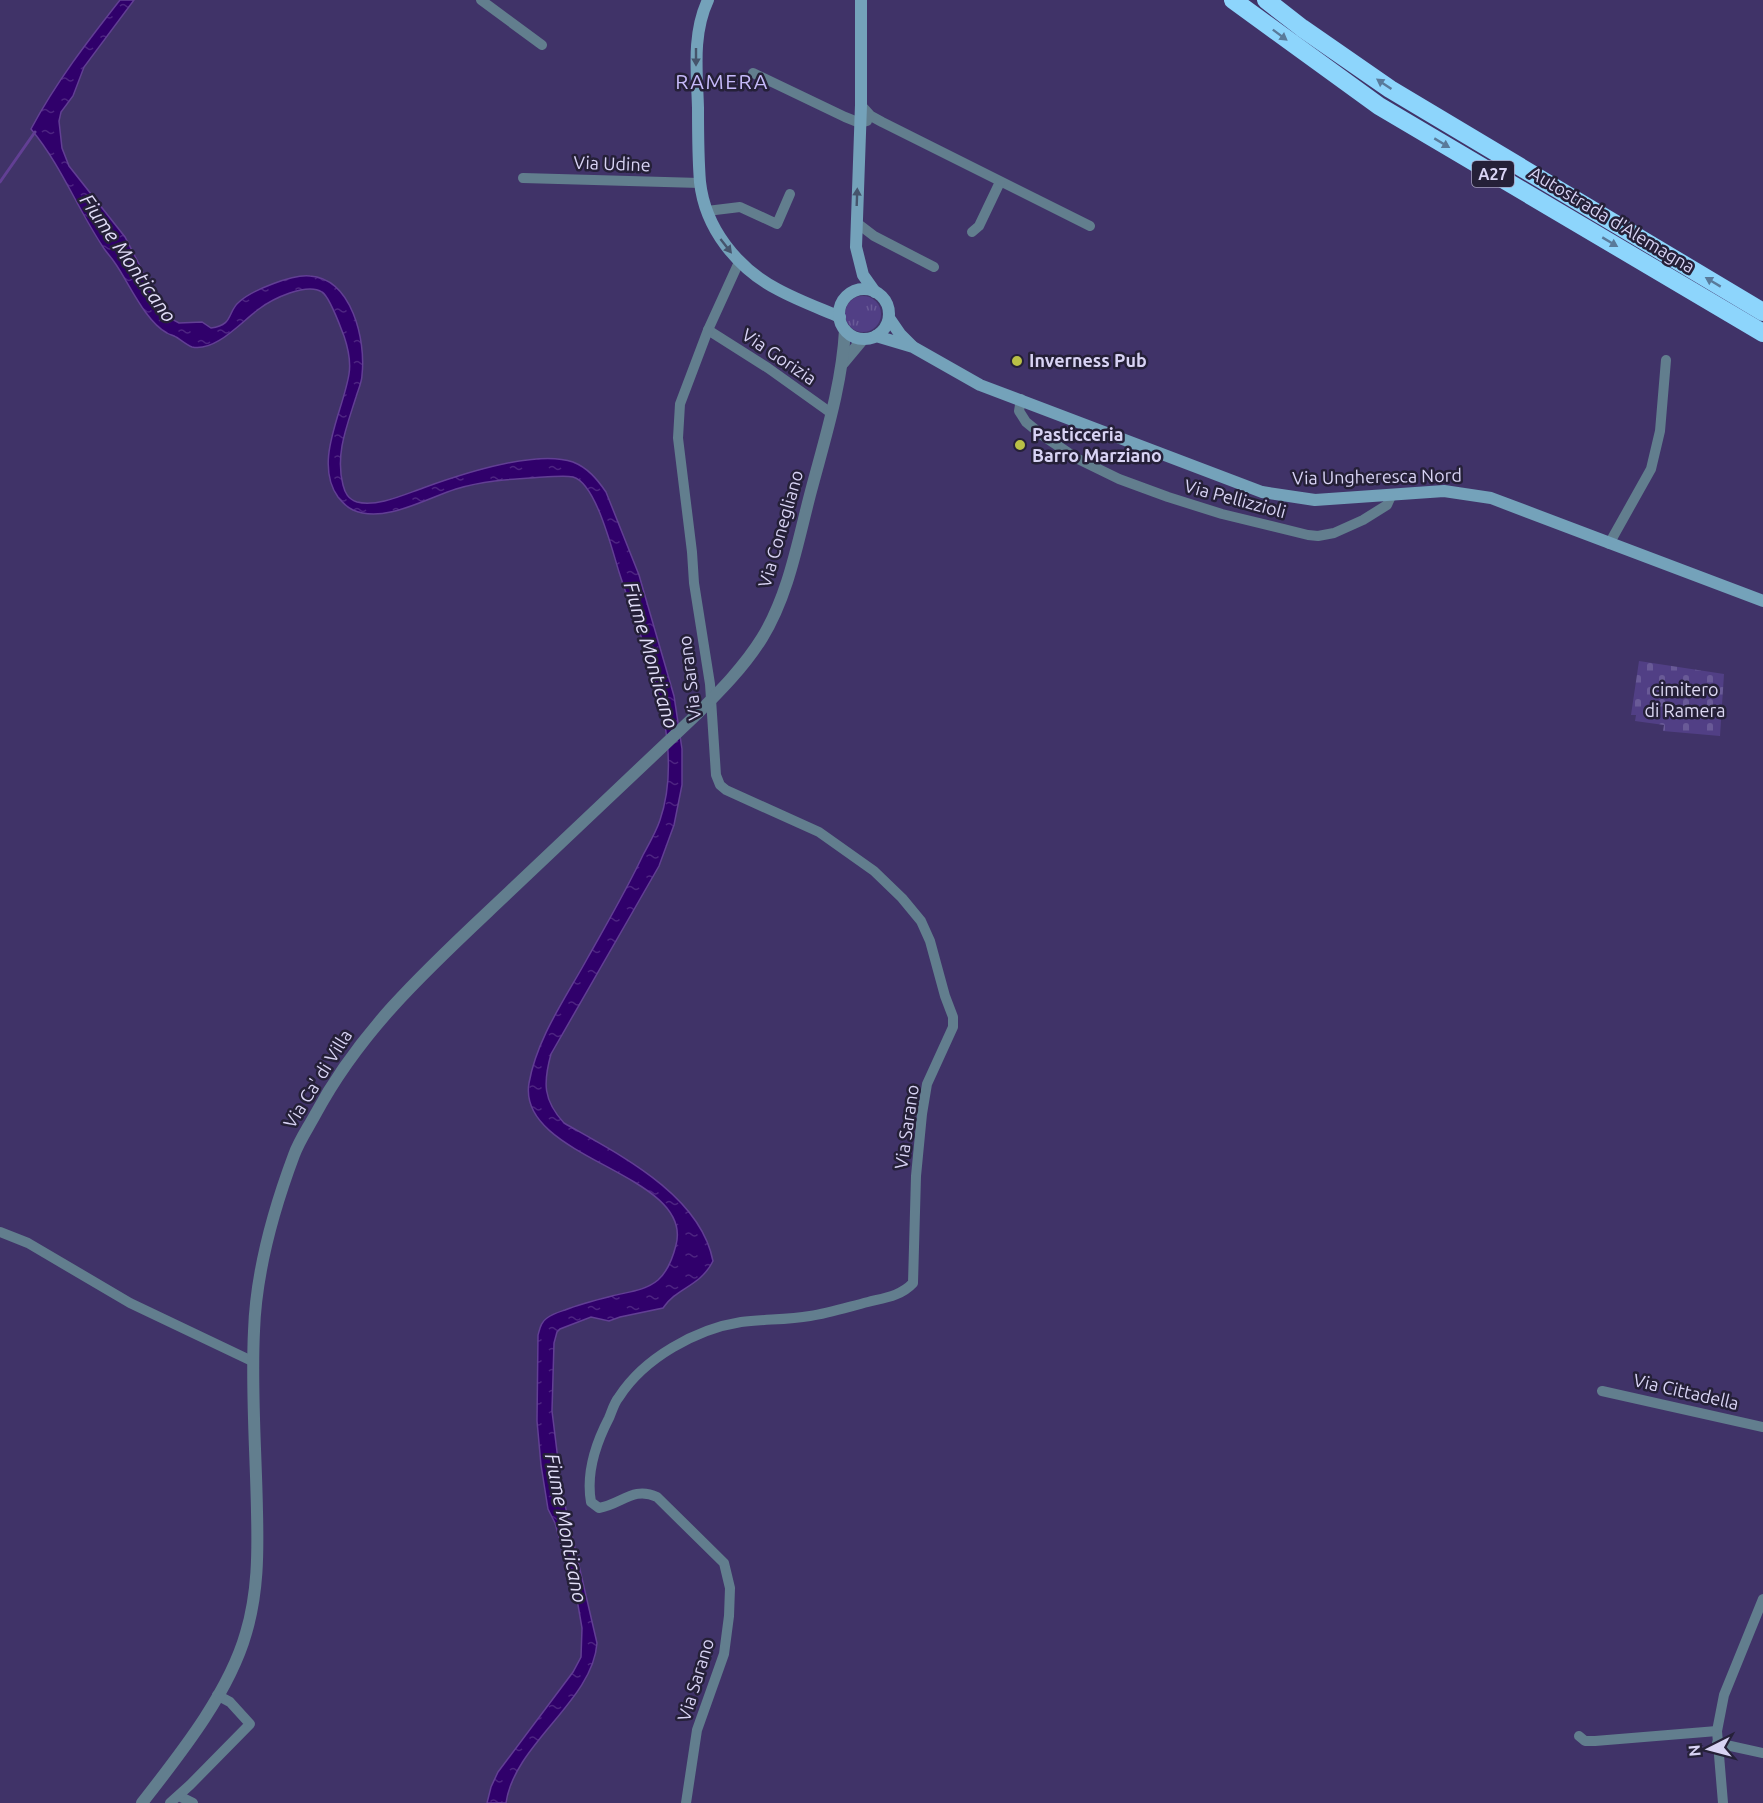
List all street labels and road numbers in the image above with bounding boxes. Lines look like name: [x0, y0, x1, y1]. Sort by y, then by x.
street label: Via Udine: [573, 152, 651, 174]
road number: A27: [1472, 161, 1514, 187]
street label: Autostrada d'Alemagna: [1526, 162, 1699, 276]
street label: Via Gorizia: [739, 324, 821, 388]
street label: Via Ungheresca Nord: [1292, 465, 1462, 487]
street label: Via Conegliano: [754, 468, 806, 590]
street label: Via Pellizzioli: [1182, 475, 1288, 521]
street label: Via Sarano: [674, 635, 704, 722]
street label: Via Ca' di Villa: [279, 1026, 355, 1131]
street label: Via Sarano: [890, 1083, 922, 1171]
street label: Via Cittadella: [1631, 1369, 1741, 1413]
street label: Via Sarano: [673, 1636, 717, 1723]

